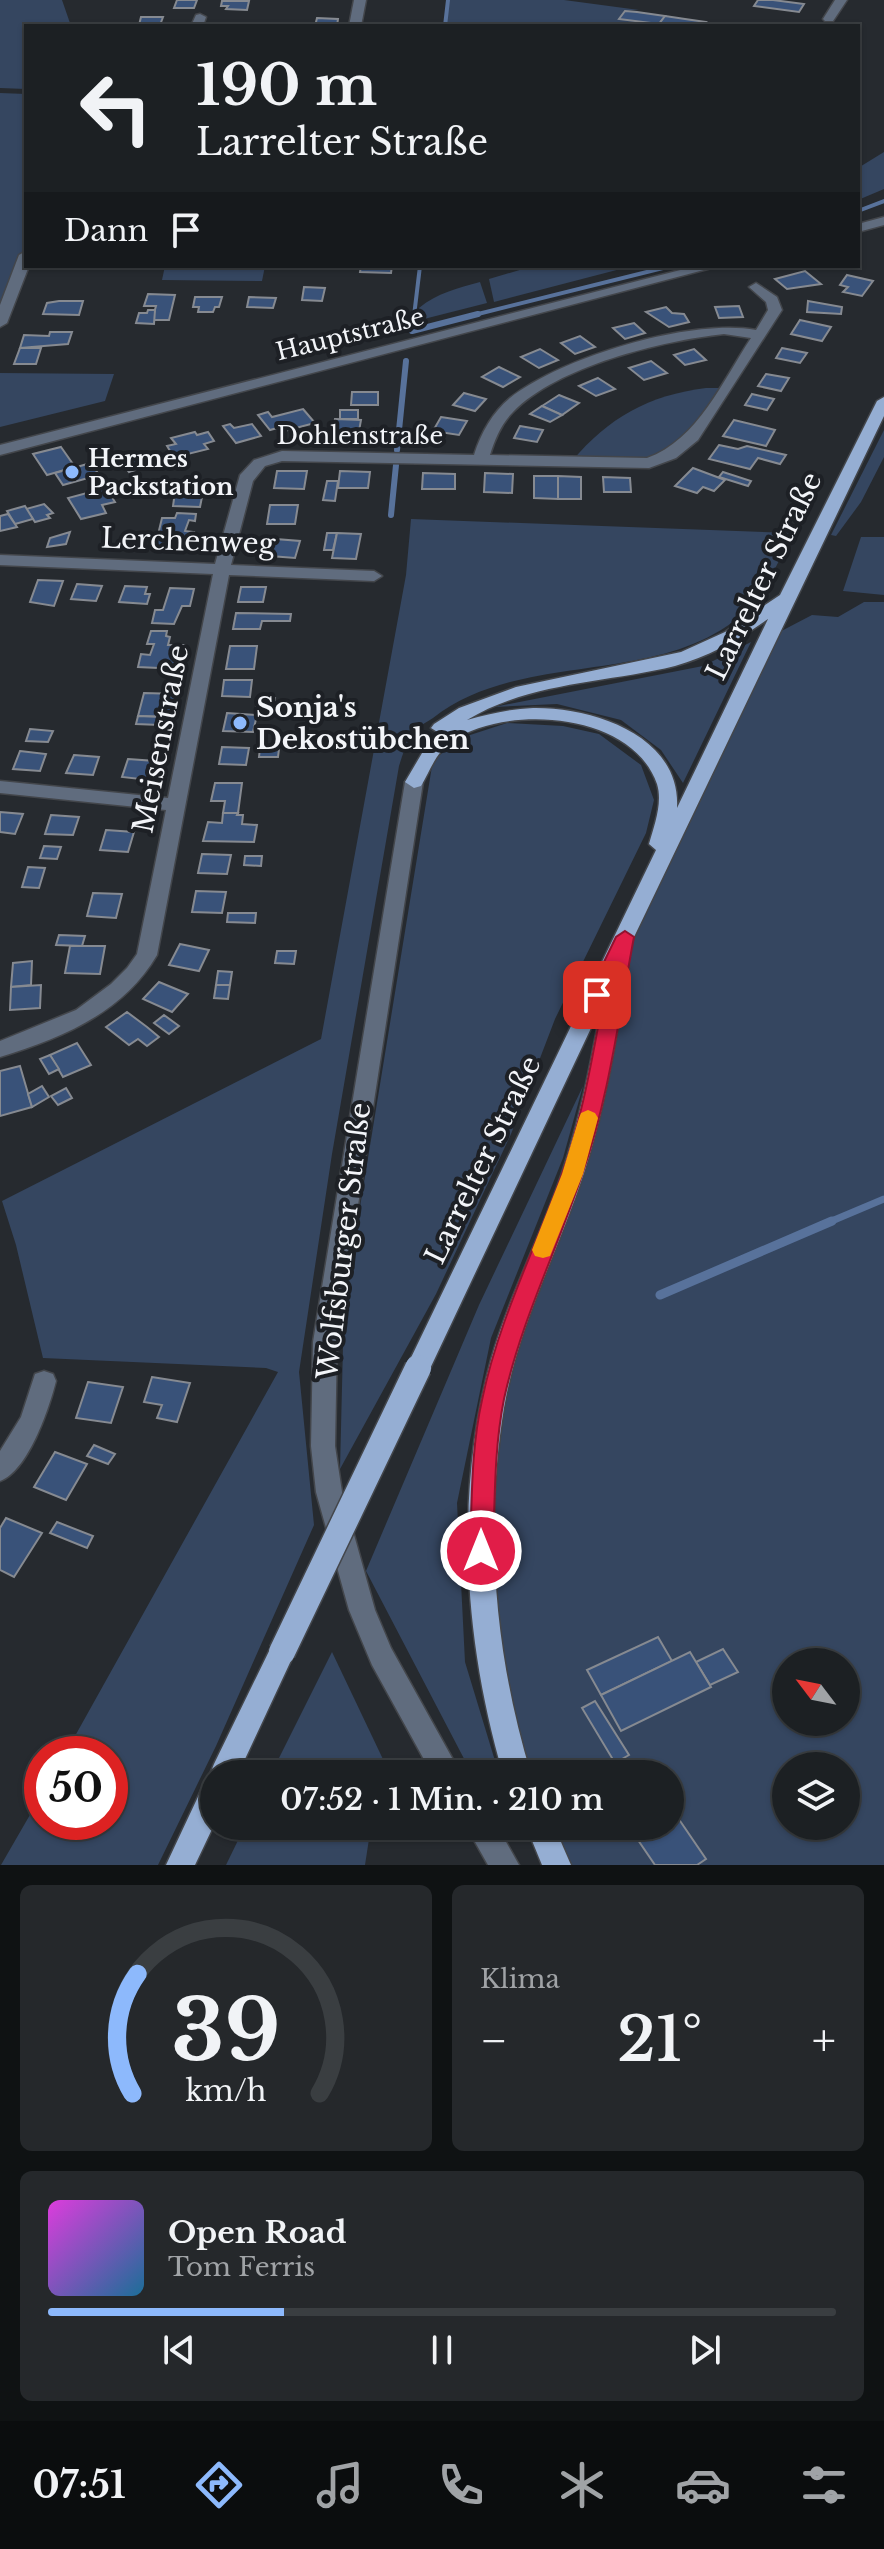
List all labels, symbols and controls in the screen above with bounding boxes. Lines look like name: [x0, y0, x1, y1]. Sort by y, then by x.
text: 190 m: [196, 51, 377, 120]
icon: left: [64, 56, 168, 160]
text: Larrelter Straße: [196, 120, 488, 165]
icon: arrive: [164, 208, 208, 252]
text: Dann: [64, 212, 148, 249]
street label: Hauptstraße: [273, 302, 427, 366]
street label: Dohlenstraße: [277, 421, 443, 450]
place label: Hermes Packstation: [88, 444, 234, 501]
marker: Hermes Packstation: [63, 463, 81, 481]
street label: Larrelter Straße: [698, 466, 830, 686]
street label: Lerchenweg: [100, 520, 277, 562]
street label: Meisenstraße: [126, 642, 196, 836]
place label: Sonja's Dekostübchen: [256, 690, 469, 757]
marker: Sonja's Dekostübchen: [231, 714, 249, 732]
pin: [563, 961, 631, 1029]
icon: arrive: [575, 973, 619, 1017]
street label: Larrelter Straße: [417, 1050, 549, 1270]
street label: Wolfsburger Straße: [310, 1101, 378, 1382]
position arrow: [439, 1509, 523, 1593]
north arrow: [772, 1648, 860, 1736]
map controls: [772, 1648, 860, 1840]
speed limit sign: 50: [24, 1736, 128, 1840]
button: layers: [772, 1752, 860, 1840]
text: 07:52 · 1 Min. · 210 m: [280, 1781, 604, 1818]
text: Klima: [480, 1963, 560, 1995]
text: 39: [171, 1979, 281, 2082]
text: 21°: [617, 2003, 702, 2077]
text: −: [480, 2013, 508, 2068]
text: +: [812, 2013, 836, 2068]
text: km/h: [185, 2073, 267, 2109]
text: Open Road: [168, 2214, 347, 2251]
text: Tom Ferris: [168, 2251, 315, 2283]
icon: previous: [157, 2328, 201, 2372]
icon: pause: [420, 2328, 464, 2372]
icon: next: [683, 2328, 727, 2372]
icon: directions: [191, 2457, 247, 2513]
icon: music: [312, 2457, 368, 2513]
icon: phone: [433, 2457, 489, 2513]
icon: climate: [554, 2457, 610, 2513]
icon: car: [675, 2457, 731, 2513]
icon: filters: [796, 2457, 852, 2513]
text: 07:51: [32, 2463, 126, 2508]

